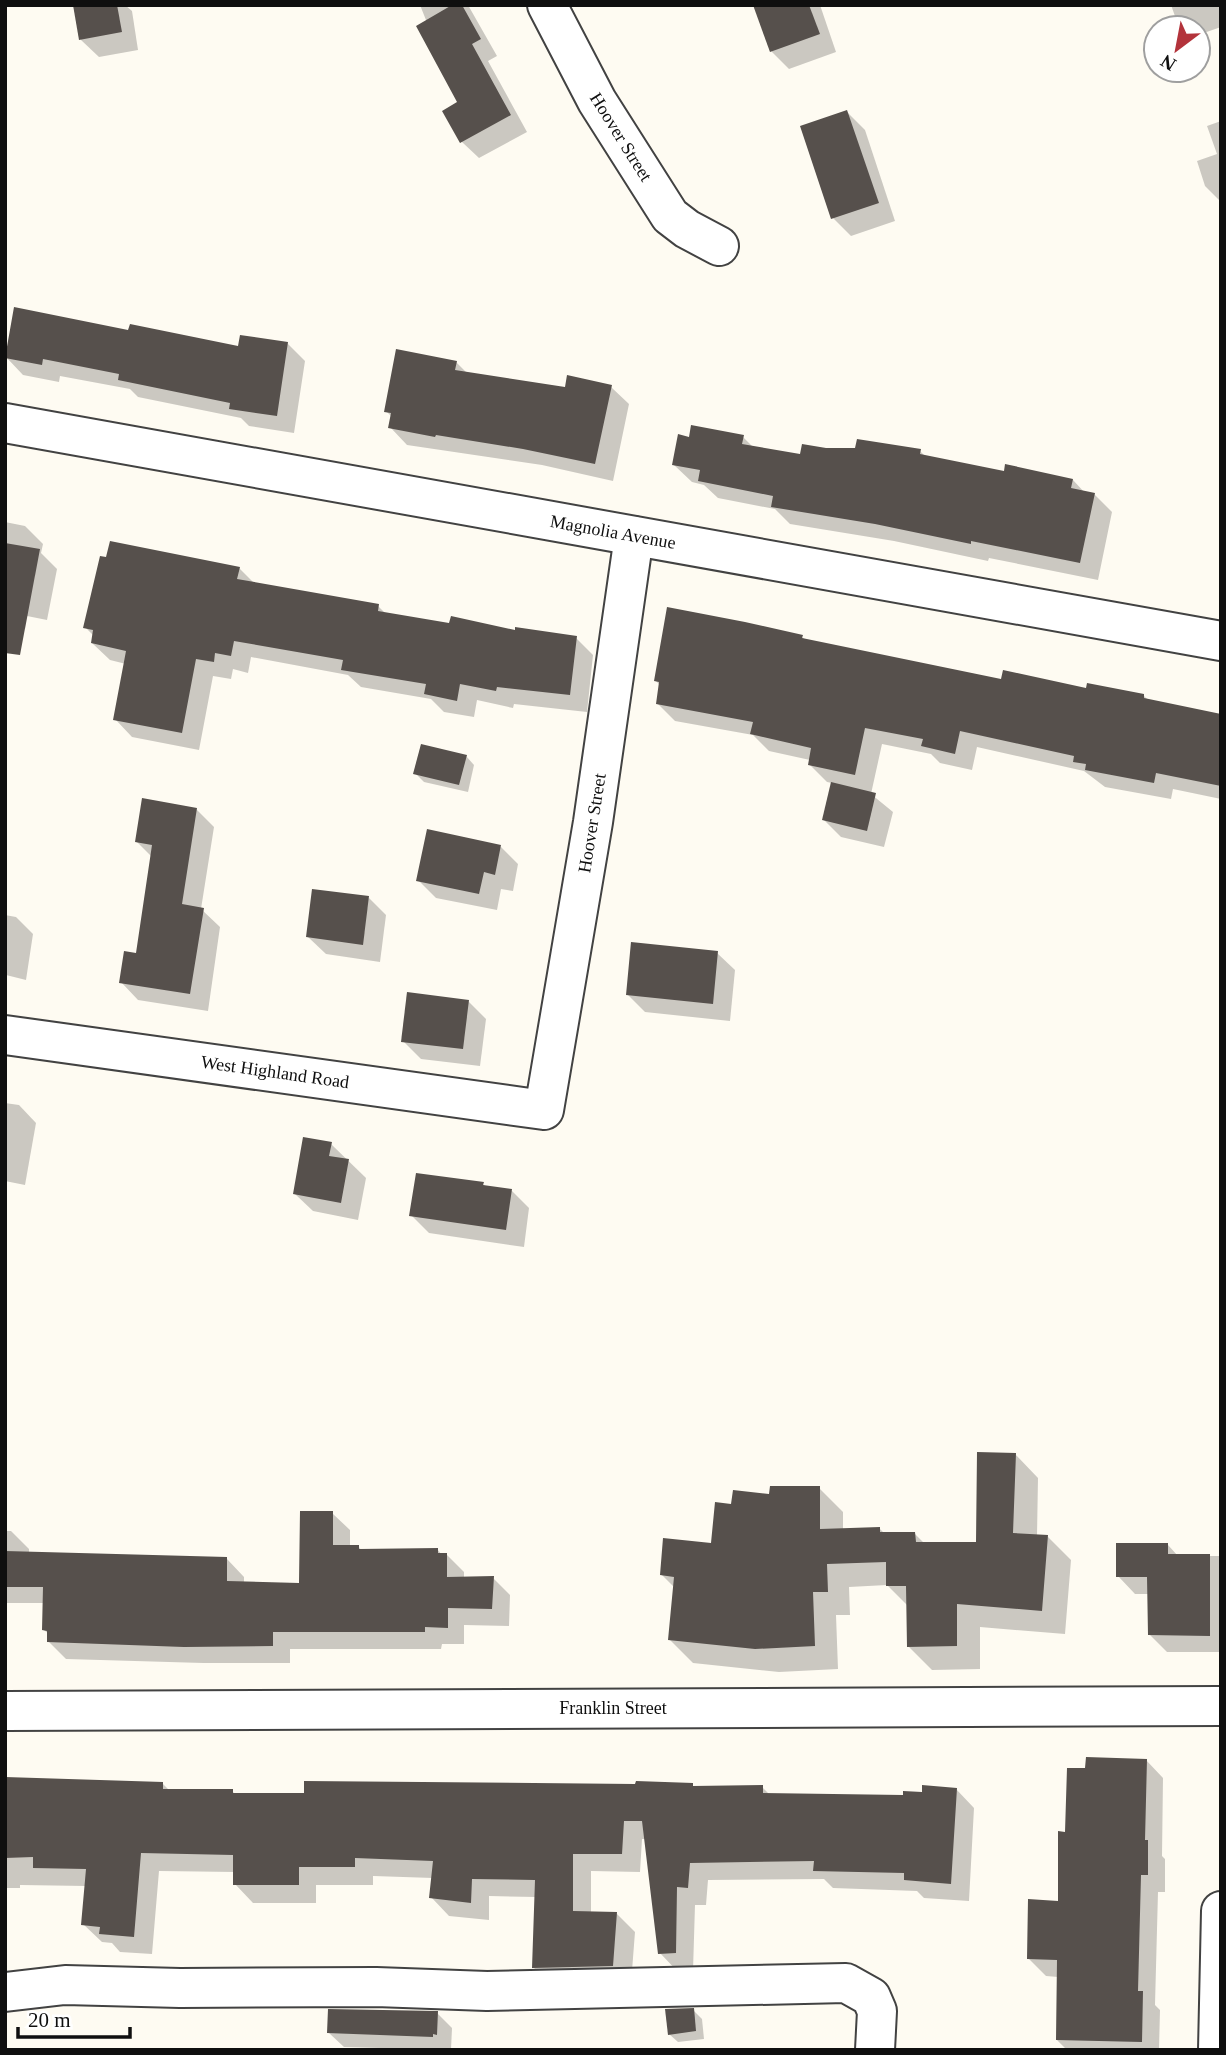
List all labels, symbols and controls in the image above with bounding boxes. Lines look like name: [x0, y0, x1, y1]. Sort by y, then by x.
north arrow: [1142, 14, 1212, 84]
text: N: [1157, 50, 1180, 76]
street label: Hoover Street: [586, 89, 656, 185]
street label: Magnolia Avenue: [549, 511, 677, 553]
street label: Hoover Street: [574, 772, 610, 874]
street label: West Highland Road: [200, 1052, 350, 1092]
street label: Franklin Street: [559, 1698, 667, 1718]
scale bar: [18, 1996, 130, 2040]
text: 20 m: [28, 2008, 71, 2032]

